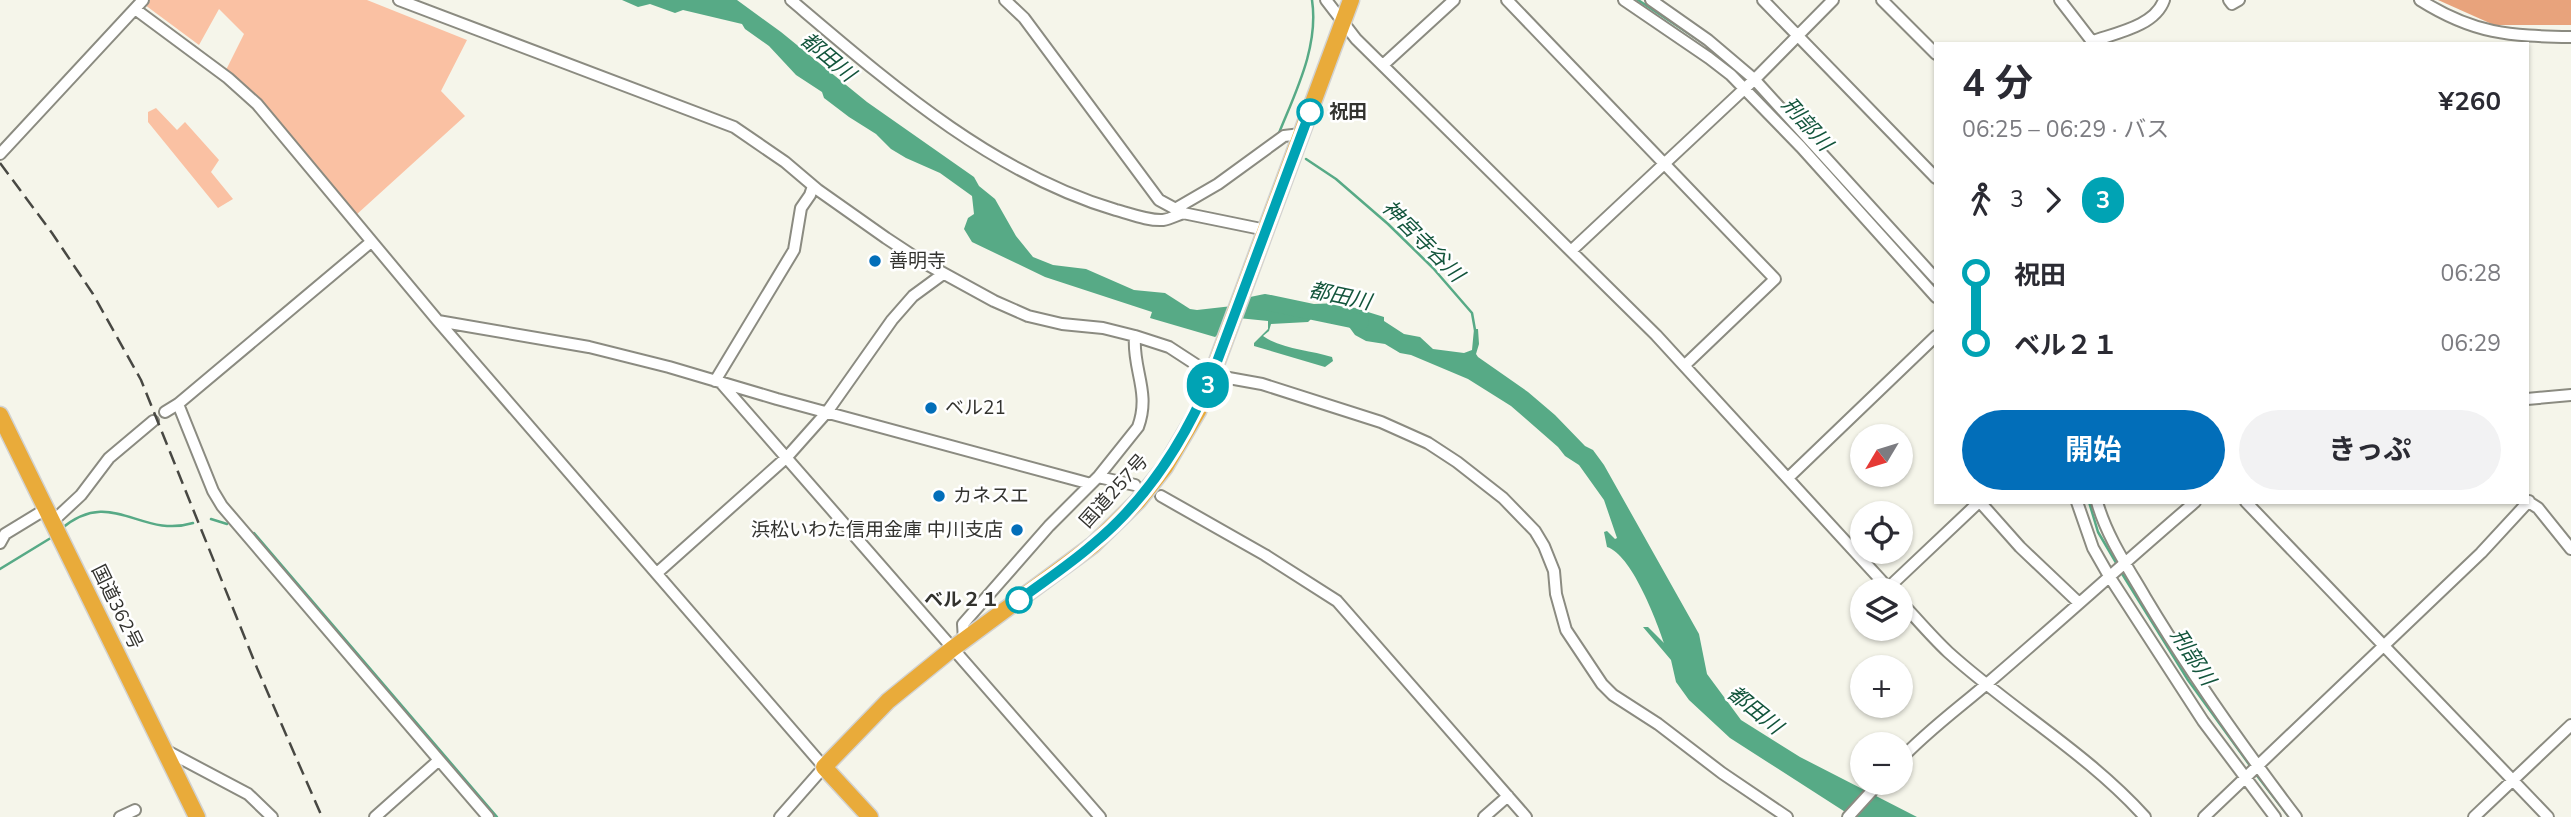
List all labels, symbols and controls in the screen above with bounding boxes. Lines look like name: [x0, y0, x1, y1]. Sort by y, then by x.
water label: 都田川: [795, 26, 863, 89]
text: 4 分: [1962, 58, 2033, 109]
text: ¥260: [2439, 84, 2501, 119]
water label: 刑部川: [1776, 91, 1840, 158]
marker: 祝田: [1297, 99, 1323, 125]
place label: 祝田: [1329, 99, 1367, 125]
text: 06:25 – 06:29 · バス: [1962, 114, 2169, 145]
icon: walk: [1962, 181, 2000, 219]
icon: forward: [2034, 181, 2072, 219]
text: 3: [2010, 184, 2024, 215]
text: 3: [2096, 184, 2110, 216]
water label: 神宮寺谷川: [1376, 194, 1471, 289]
place label: 善明寺: [889, 248, 946, 274]
marker: 善明寺: [867, 253, 883, 269]
text: 祝田: [2014, 258, 2066, 293]
text: 06:28: [2441, 258, 2501, 289]
water label: 都田川: [1306, 276, 1376, 317]
text: ベル２１: [2014, 328, 2118, 363]
text: 06:29: [2441, 328, 2501, 359]
line badge: 3: [1185, 362, 1231, 408]
text: 3: [1201, 369, 1215, 401]
place label: ベル21: [945, 395, 1006, 421]
marker: ベル21: [923, 400, 939, 416]
button: 開始: [1962, 410, 2225, 490]
button: きっぷ: [2239, 410, 2501, 490]
north arrow: [1850, 424, 1913, 486]
map controls: [1850, 424, 1913, 795]
street label: 国道257号: [1074, 448, 1154, 534]
place label: カネスエ: [953, 483, 1029, 509]
marker: カネスエ: [931, 488, 947, 504]
button: locate: [1850, 501, 1913, 564]
place label: 浜松いわた信用金庫 中川支店: [751, 517, 1003, 543]
marker: 浜松いわた信用金庫 中川支店: [1009, 522, 1025, 538]
street label: 国道362号: [85, 560, 149, 654]
button: layers: [1850, 578, 1913, 641]
place label: ベル２１: [924, 587, 1000, 613]
marker: ベル２１: [1006, 587, 1032, 613]
water label: 刑部川: [2164, 623, 2223, 693]
button: +: [1850, 655, 1913, 718]
water label: 都田川: [1722, 679, 1790, 742]
button: −: [1850, 732, 1913, 795]

